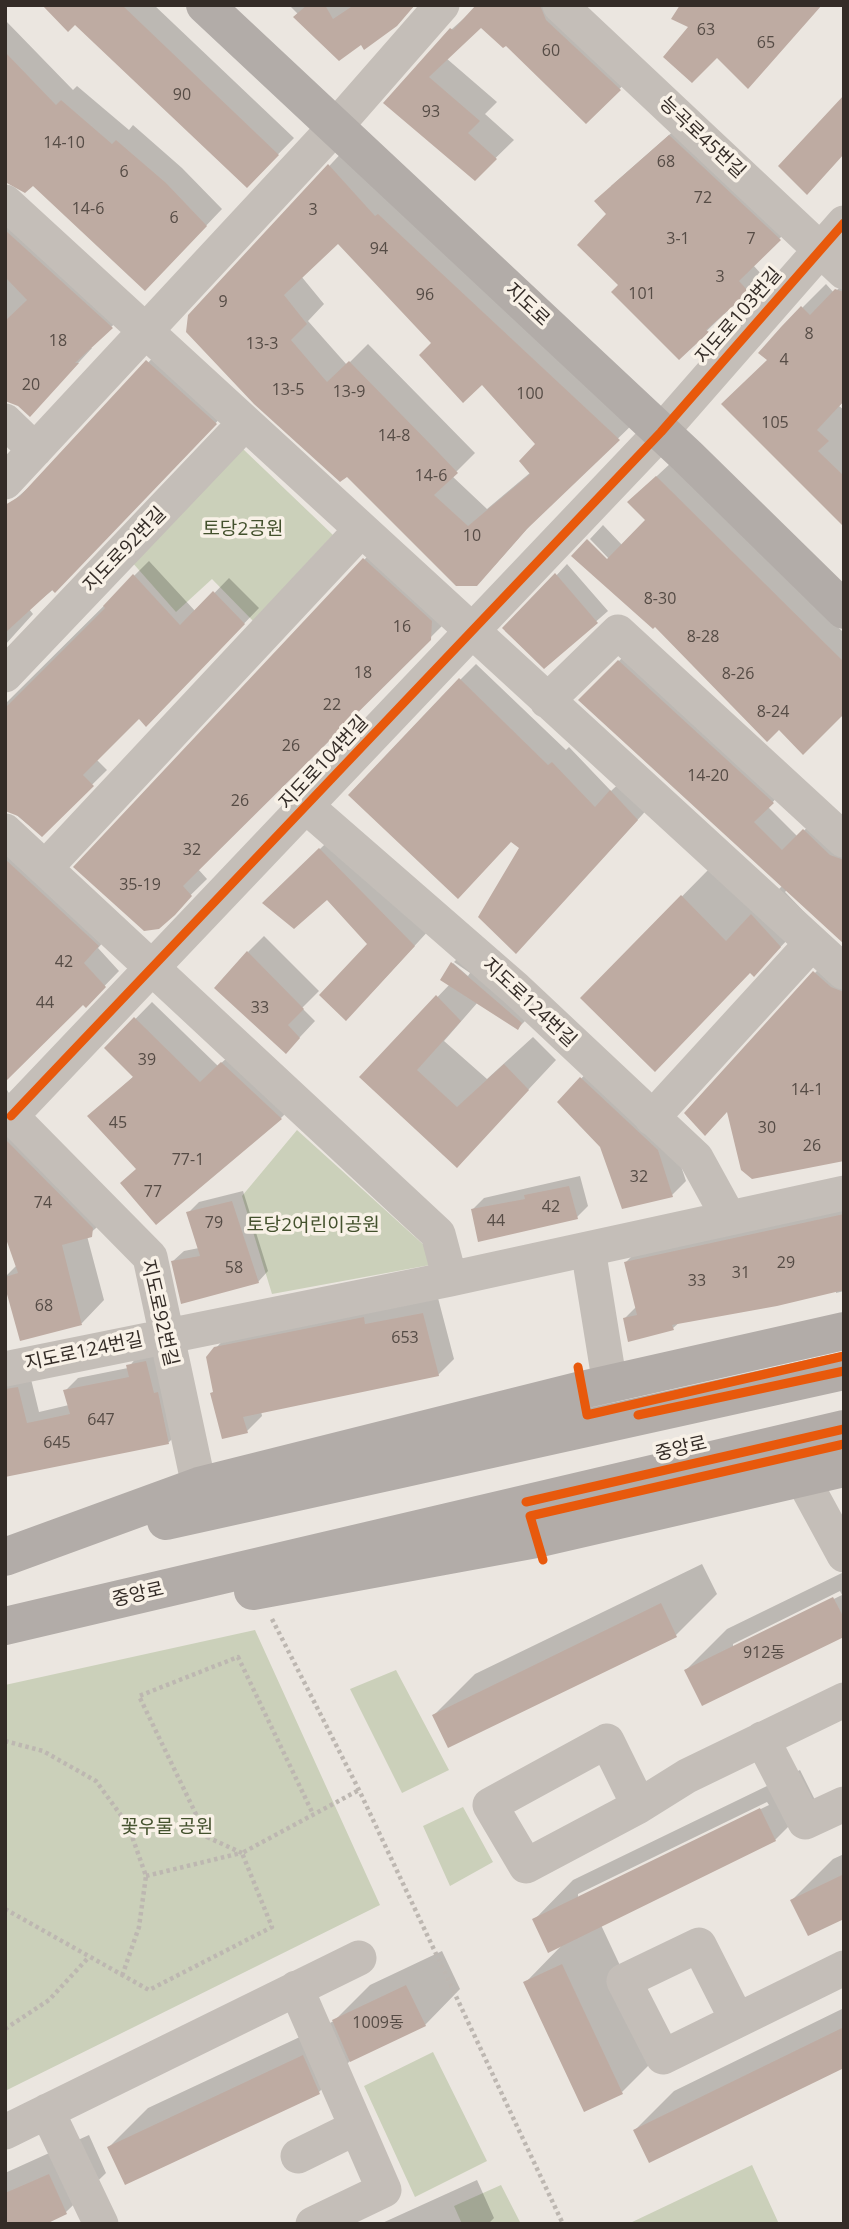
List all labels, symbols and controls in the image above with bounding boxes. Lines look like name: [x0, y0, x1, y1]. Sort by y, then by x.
house number: 63: [697, 20, 715, 40]
house number: 65: [757, 33, 775, 53]
house number: 60: [542, 41, 560, 61]
house number: 90: [173, 85, 191, 105]
street label: 능곡로45번길: [654, 92, 750, 184]
house number: 93: [422, 102, 440, 122]
house number: 14-10: [43, 133, 85, 153]
house number: 68: [657, 152, 675, 172]
house number: 6: [119, 162, 129, 182]
house number: 72: [694, 188, 712, 208]
house number: 14-6: [72, 199, 104, 219]
house number: 3: [308, 200, 318, 220]
house number: 6: [169, 208, 179, 228]
house number: 3-1: [666, 229, 690, 249]
house number: 7: [746, 229, 756, 249]
house number: 94: [370, 239, 388, 259]
street label: 지도로103번길: [691, 263, 787, 369]
house number: 3: [715, 267, 725, 287]
street label: 지도로: [500, 279, 554, 331]
house number: 101: [628, 284, 656, 304]
house number: 96: [416, 285, 434, 305]
house number: 9: [218, 292, 228, 312]
house number: 8: [804, 324, 814, 344]
house number: 18: [49, 331, 67, 351]
house number: 13-3: [246, 334, 278, 354]
house number: 4: [779, 350, 789, 370]
house number: 20: [22, 375, 40, 395]
house number: 13-5: [272, 380, 304, 400]
house number: 13-9: [333, 382, 365, 402]
house number: 100: [516, 384, 544, 404]
house number: 105: [761, 413, 789, 433]
house number: 14-8: [378, 426, 410, 446]
house number: 14-6: [415, 466, 447, 486]
street label: 지도로92번길: [79, 503, 171, 597]
park label: 토당2공원: [203, 519, 283, 541]
house number: 10: [463, 526, 481, 546]
house number: 8-30: [644, 589, 676, 609]
house number: 16: [393, 617, 411, 637]
house number: 8-28: [687, 627, 719, 647]
house number: 18: [354, 663, 372, 683]
house number: 8-26: [722, 664, 754, 684]
house number: 22: [323, 695, 341, 715]
house number: 8-24: [757, 702, 789, 722]
street label: 지도로104번길: [275, 711, 373, 815]
house number: 26: [282, 736, 300, 756]
house number: 14-20: [687, 766, 729, 786]
house number: 26: [231, 791, 249, 811]
house number: 32: [183, 840, 201, 860]
house number: 35-19: [119, 875, 161, 895]
house number: 42: [55, 952, 73, 972]
street label: 지도로124번길: [477, 954, 581, 1052]
house number: 44: [36, 993, 54, 1013]
house number: 33: [251, 998, 269, 1018]
house number: 39: [138, 1050, 156, 1070]
house number: 14-1: [791, 1080, 823, 1100]
house number: 45: [109, 1113, 127, 1133]
house number: 30: [758, 1118, 776, 1138]
house number: 26: [803, 1136, 821, 1156]
house number: 77-1: [172, 1150, 204, 1170]
house number: 32: [630, 1167, 648, 1187]
house number: 77: [144, 1182, 162, 1202]
house number: 74: [34, 1193, 52, 1213]
house number: 42: [542, 1197, 560, 1217]
house number: 44: [487, 1211, 505, 1231]
house number: 79: [205, 1213, 223, 1233]
park label: 토당2어린이공원: [246, 1215, 380, 1237]
house number: 29: [777, 1253, 795, 1273]
street label: 지도로92번길: [136, 1257, 182, 1369]
house number: 58: [225, 1258, 243, 1278]
house number: 31: [732, 1263, 750, 1283]
house number: 33: [688, 1271, 706, 1291]
house number: 68: [35, 1296, 53, 1316]
street label: 지도로124번길: [23, 1328, 145, 1376]
house number: 653: [391, 1328, 419, 1348]
house number: 647: [87, 1410, 115, 1430]
street label: 중앙로: [653, 1432, 709, 1466]
house number: 645: [43, 1433, 71, 1453]
street label: 중앙로: [110, 1578, 166, 1612]
house number: 912동: [743, 1643, 785, 1663]
park label: 꽃우물 공원: [121, 1817, 213, 1839]
house number: 1009동: [352, 2013, 404, 2033]

